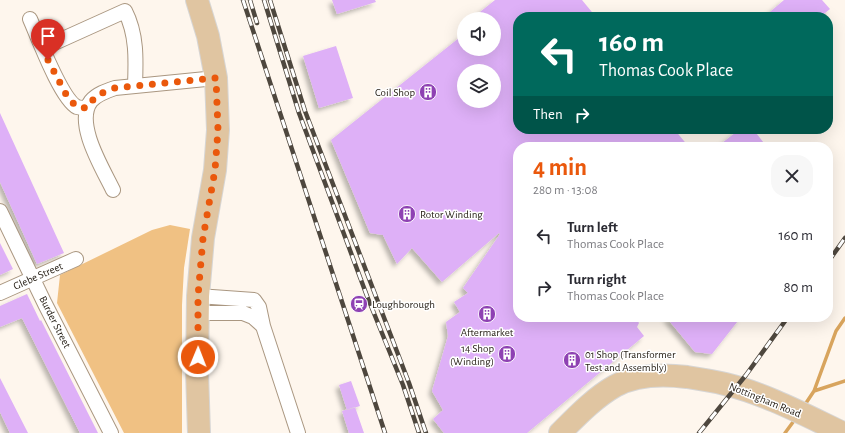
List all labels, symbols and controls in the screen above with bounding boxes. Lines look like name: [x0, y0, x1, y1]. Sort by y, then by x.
map controls: [457, 12, 501, 108]
button: sound: [457, 12, 501, 56]
pin: [31, 19, 65, 60]
icon: arrive: [37, 25, 59, 47]
icon: left: [533, 28, 585, 80]
text: 160 m: [599, 29, 664, 57]
text: Thomas Cook Place: [599, 62, 733, 80]
button: layers: [457, 64, 501, 108]
building icon: Coil Shop: [418, 82, 438, 102]
place label: Coil Shop: [375, 87, 415, 98]
icon: right: [571, 104, 593, 126]
text: Then: [533, 107, 563, 122]
button: close: [771, 155, 813, 197]
text: 4 min: [533, 156, 587, 180]
text: 280 m · 13:08: [533, 184, 598, 197]
building icon: Rotor Winding: [397, 204, 417, 224]
place label: Rotor Winding: [420, 209, 483, 220]
text: Turn left: [567, 220, 618, 235]
icon: left: [533, 225, 555, 247]
text: 160 m: [778, 228, 813, 243]
text: Thomas Cook Place: [567, 238, 664, 251]
street label: Glebe Street: [12, 260, 65, 292]
text: Turn right: [567, 272, 626, 287]
icon: right: [533, 277, 555, 299]
text: 80 m: [783, 280, 813, 295]
text: Thomas Cook Place: [567, 290, 664, 303]
street label: Burder Street: [37, 294, 73, 350]
station icon: Loughborough: [349, 294, 369, 314]
place label: Loughborough: [372, 299, 435, 310]
building icon: Aftermarket: [477, 304, 497, 324]
place label: Aftermarket: [461, 327, 514, 338]
position arrow: [177, 336, 219, 378]
place label: 14 Shop (Winding): [450, 343, 494, 367]
building icon: 14 Shop (Winding): [497, 344, 517, 364]
place label: 01 Shop (Transformer Test and Assembly): [585, 349, 676, 373]
building icon: 01 Shop (Transformer Test and Assembly): [562, 350, 582, 370]
street label: Nottingham Road: [727, 381, 803, 420]

